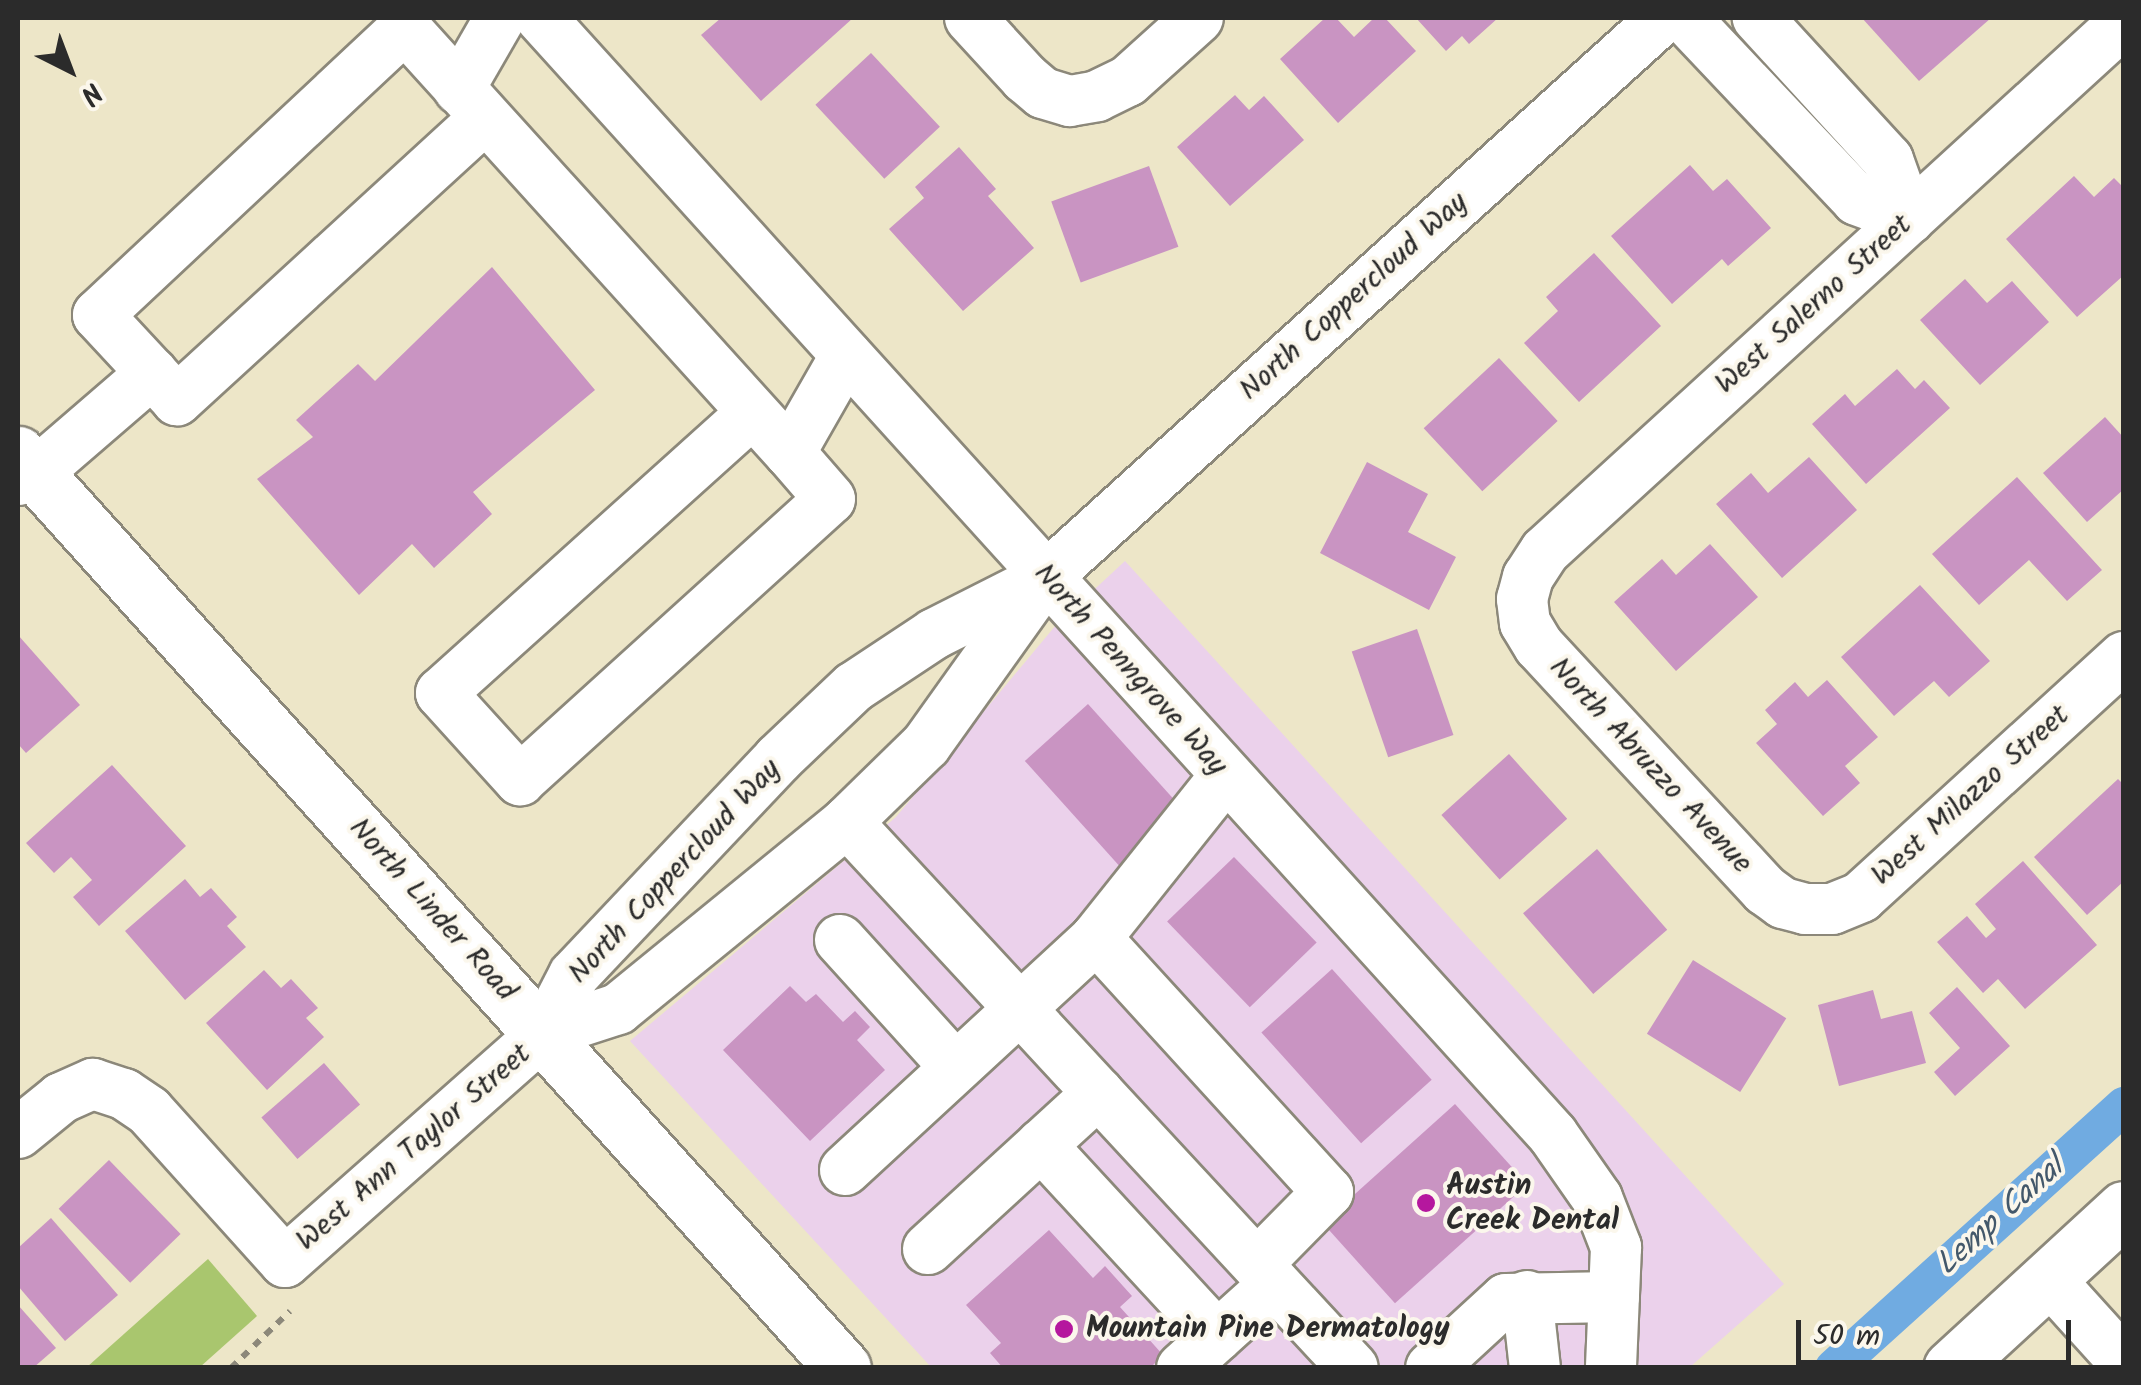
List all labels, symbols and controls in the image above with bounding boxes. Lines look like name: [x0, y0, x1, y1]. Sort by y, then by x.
north arrow: [20, 20, 120, 120]
text: N: [69, 70, 112, 115]
street label: North Coppercloud Way: [1233, 185, 1475, 409]
street label: West Salerno Street: [1708, 207, 1920, 403]
street label: North Penngrove Way: [1025, 557, 1235, 783]
street label: North Abruzzo Avenue: [1541, 651, 1759, 881]
street label: West Milazzo Street: [1865, 698, 2077, 894]
street label: North Coppercloud Way: [561, 752, 789, 992]
street label: North Linder Road: [340, 811, 524, 1009]
street label: West Ann Taylor Street: [289, 1036, 539, 1260]
water label: Lemp Canal: [1929, 1149, 2073, 1285]
place label: Austin Creek Dental: [1446, 1168, 1619, 1238]
marker: Austin Creek Dental: [1415, 1192, 1437, 1214]
scale bar: [1801, 1300, 2076, 1362]
place label: Mountain Pine Dermatology: [1086, 1311, 1450, 1347]
text: 50 m: [1813, 1313, 1880, 1361]
marker: Mountain Pine Dermatology: [1051, 1316, 1077, 1342]

